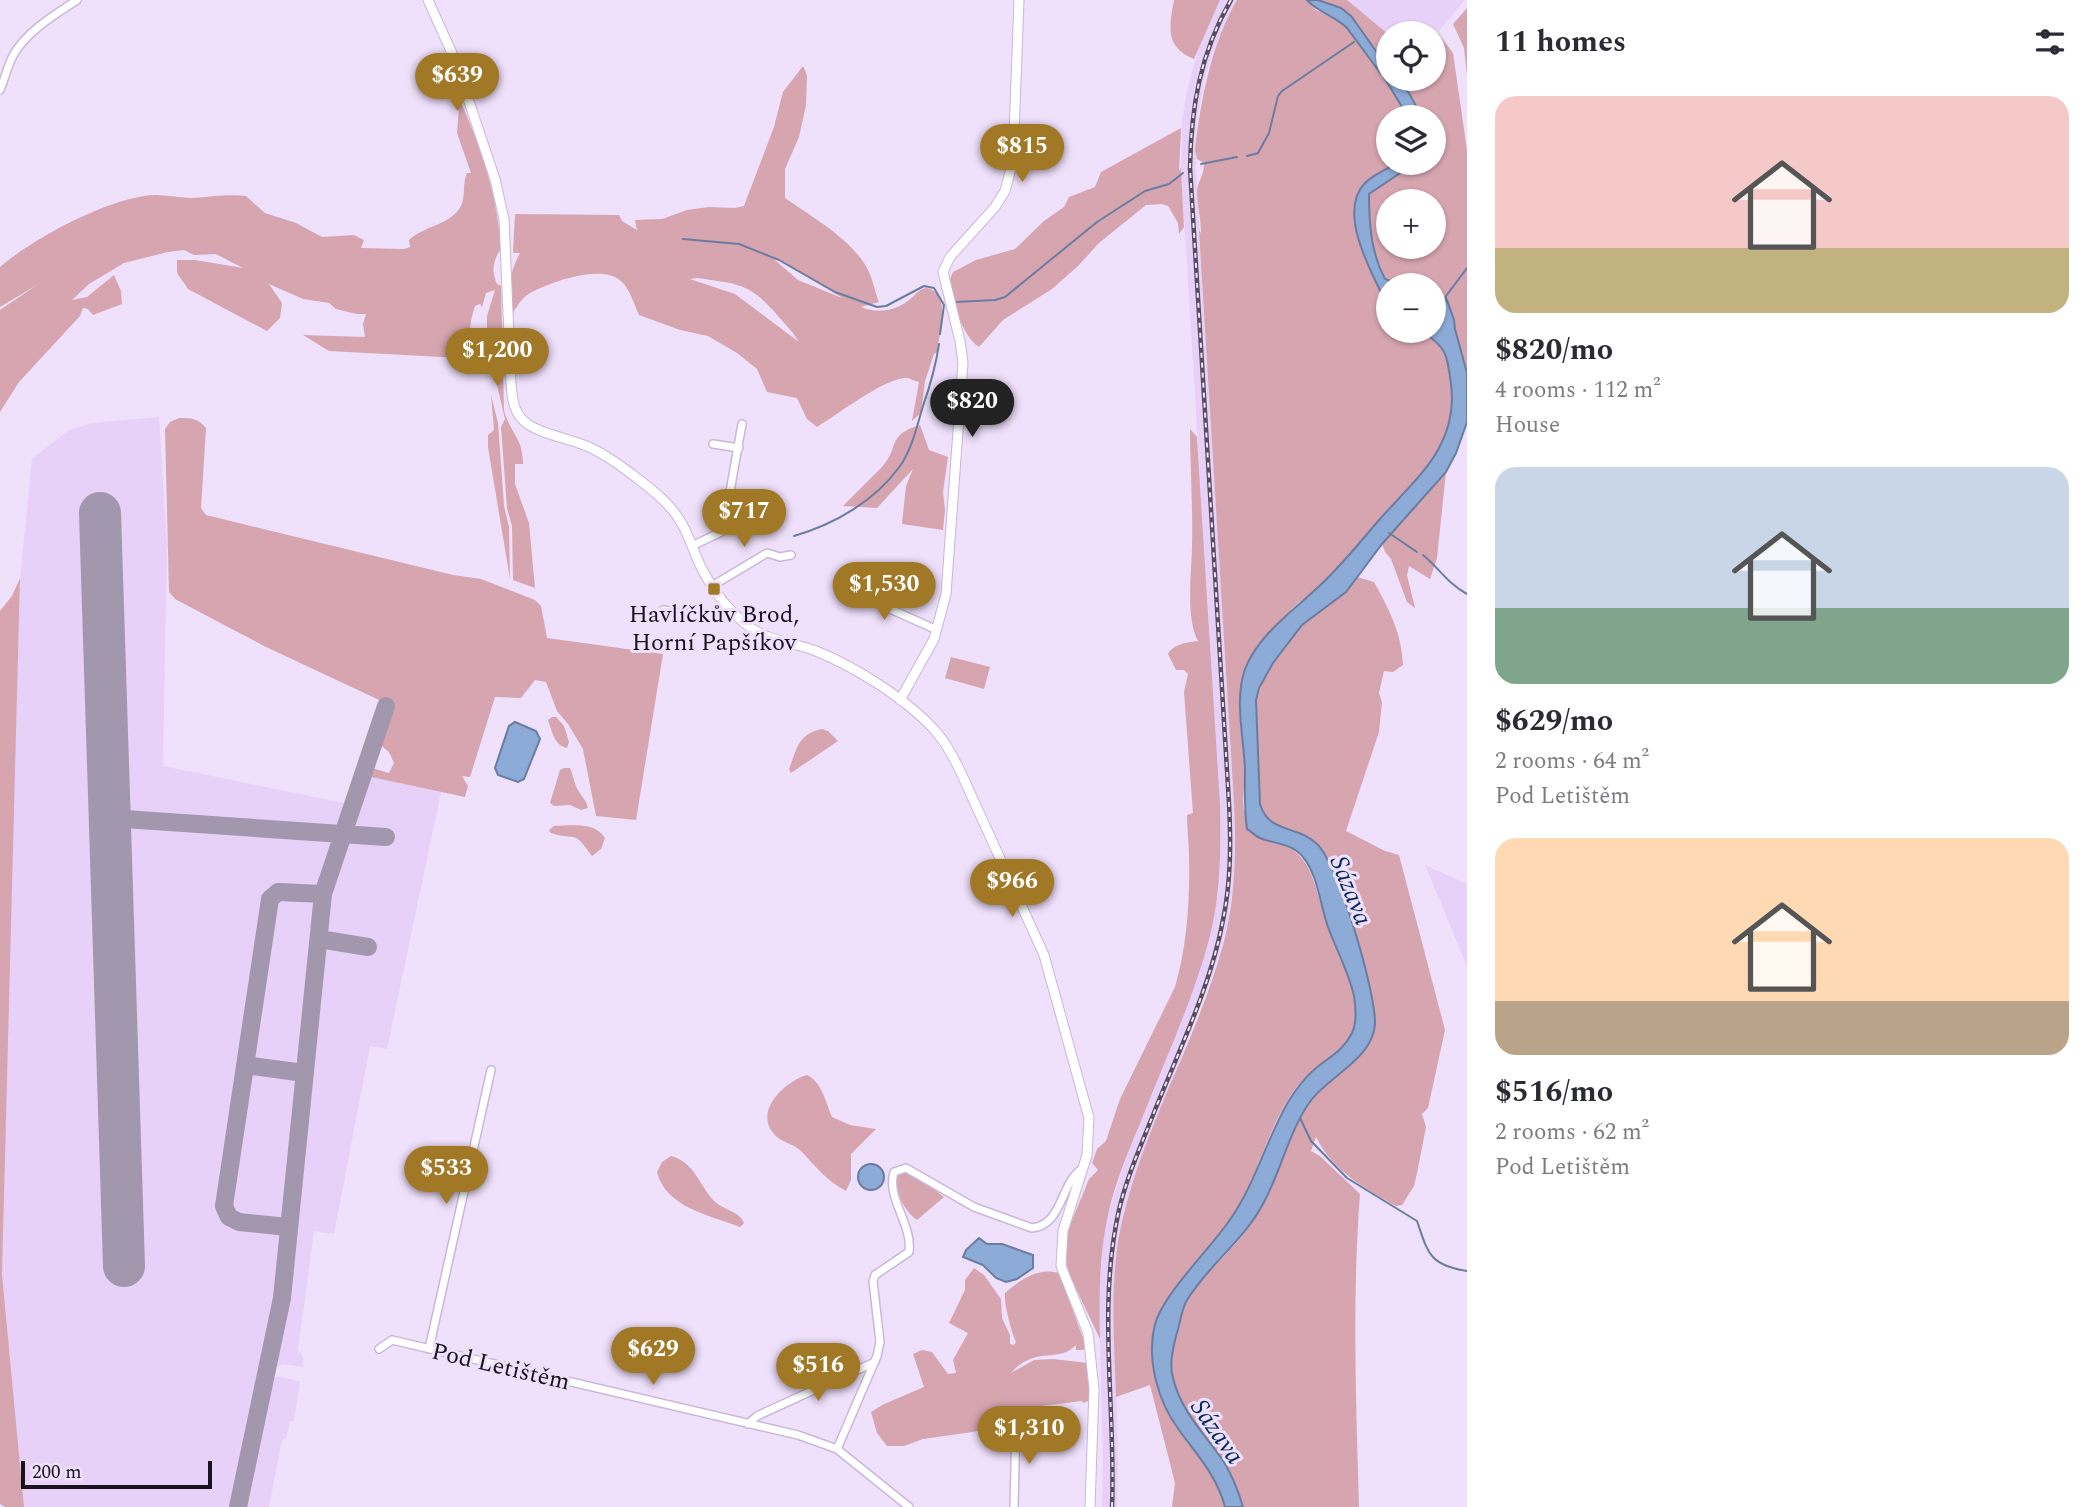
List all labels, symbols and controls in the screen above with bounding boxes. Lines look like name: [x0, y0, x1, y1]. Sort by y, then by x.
text: 11 homes: [1495, 19, 1626, 65]
map controls: [1376, 21, 1446, 343]
button: locate: [1376, 21, 1446, 91]
icon: filters: [2031, 23, 2069, 61]
pin: $639: [416, 54, 498, 113]
text: $639: [431, 58, 483, 93]
button: layers: [1376, 105, 1446, 175]
pin: $815: [981, 124, 1063, 184]
text: $815: [996, 129, 1048, 164]
icon: home: [1719, 142, 1845, 268]
button: +: [1376, 189, 1446, 259]
button: −: [1376, 273, 1446, 343]
text: $820/mo: [1495, 327, 1613, 373]
pin: $1,200: [440, 328, 554, 388]
text: $1,200: [462, 333, 532, 368]
text: 4 rooms · 112 m²: [1495, 373, 1661, 408]
pin: $820: [931, 380, 1013, 439]
text: $820: [946, 384, 998, 419]
text: House: [1495, 408, 1560, 443]
pin: $717: [703, 490, 785, 549]
text: $717: [718, 494, 770, 529]
icon: home: [1719, 513, 1845, 639]
pin: $1,530: [827, 562, 941, 622]
text: $1,530: [849, 567, 919, 602]
marker: Havlíčkův Brod, Horní Papšíkov: [706, 581, 722, 597]
place label: Havlíčkův Brod, Horní Papšíkov: [629, 597, 799, 661]
text: $629/mo: [1495, 698, 1613, 744]
text: 2 rooms · 64 m²: [1495, 744, 1649, 779]
text: Pod Letištěm: [1495, 779, 1630, 814]
water label: Sázava: [1319, 849, 1383, 931]
pin: $966: [971, 860, 1053, 919]
text: $966: [986, 864, 1038, 899]
icon: home: [1719, 884, 1845, 1010]
text: $516/mo: [1495, 1069, 1613, 1115]
text: 2 rooms · 62 m²: [1495, 1115, 1649, 1150]
pin: $533: [405, 1146, 487, 1206]
text: Pod Letištěm: [1495, 1150, 1630, 1185]
text: $533: [420, 1151, 472, 1186]
pin: $629: [612, 1328, 694, 1387]
text: $629: [627, 1332, 679, 1367]
street label: Pod Letištěm: [428, 1334, 574, 1400]
pin: $516: [777, 1344, 859, 1403]
text: $516: [792, 1348, 844, 1383]
water label: Sázava: [1180, 1391, 1254, 1473]
pin: $1,310: [972, 1406, 1086, 1466]
text: $1,310: [994, 1411, 1064, 1446]
scale bar: [21, 1458, 212, 1490]
text: 200 m: [32, 1458, 82, 1487]

